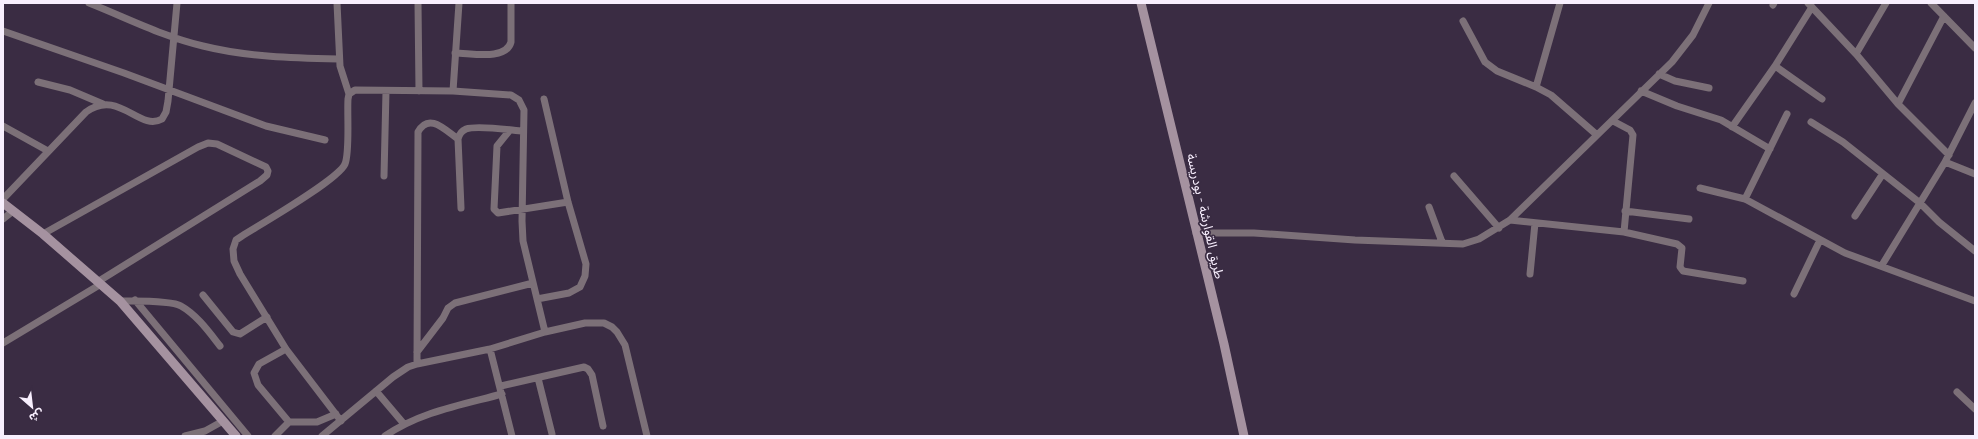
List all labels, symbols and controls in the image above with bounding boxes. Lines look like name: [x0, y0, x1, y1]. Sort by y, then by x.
street label: طريق القوارشة - بودريسة: [1183, 152, 1228, 281]
north arrow: [12, 387, 52, 427]
text: ش: [27, 406, 47, 426]

